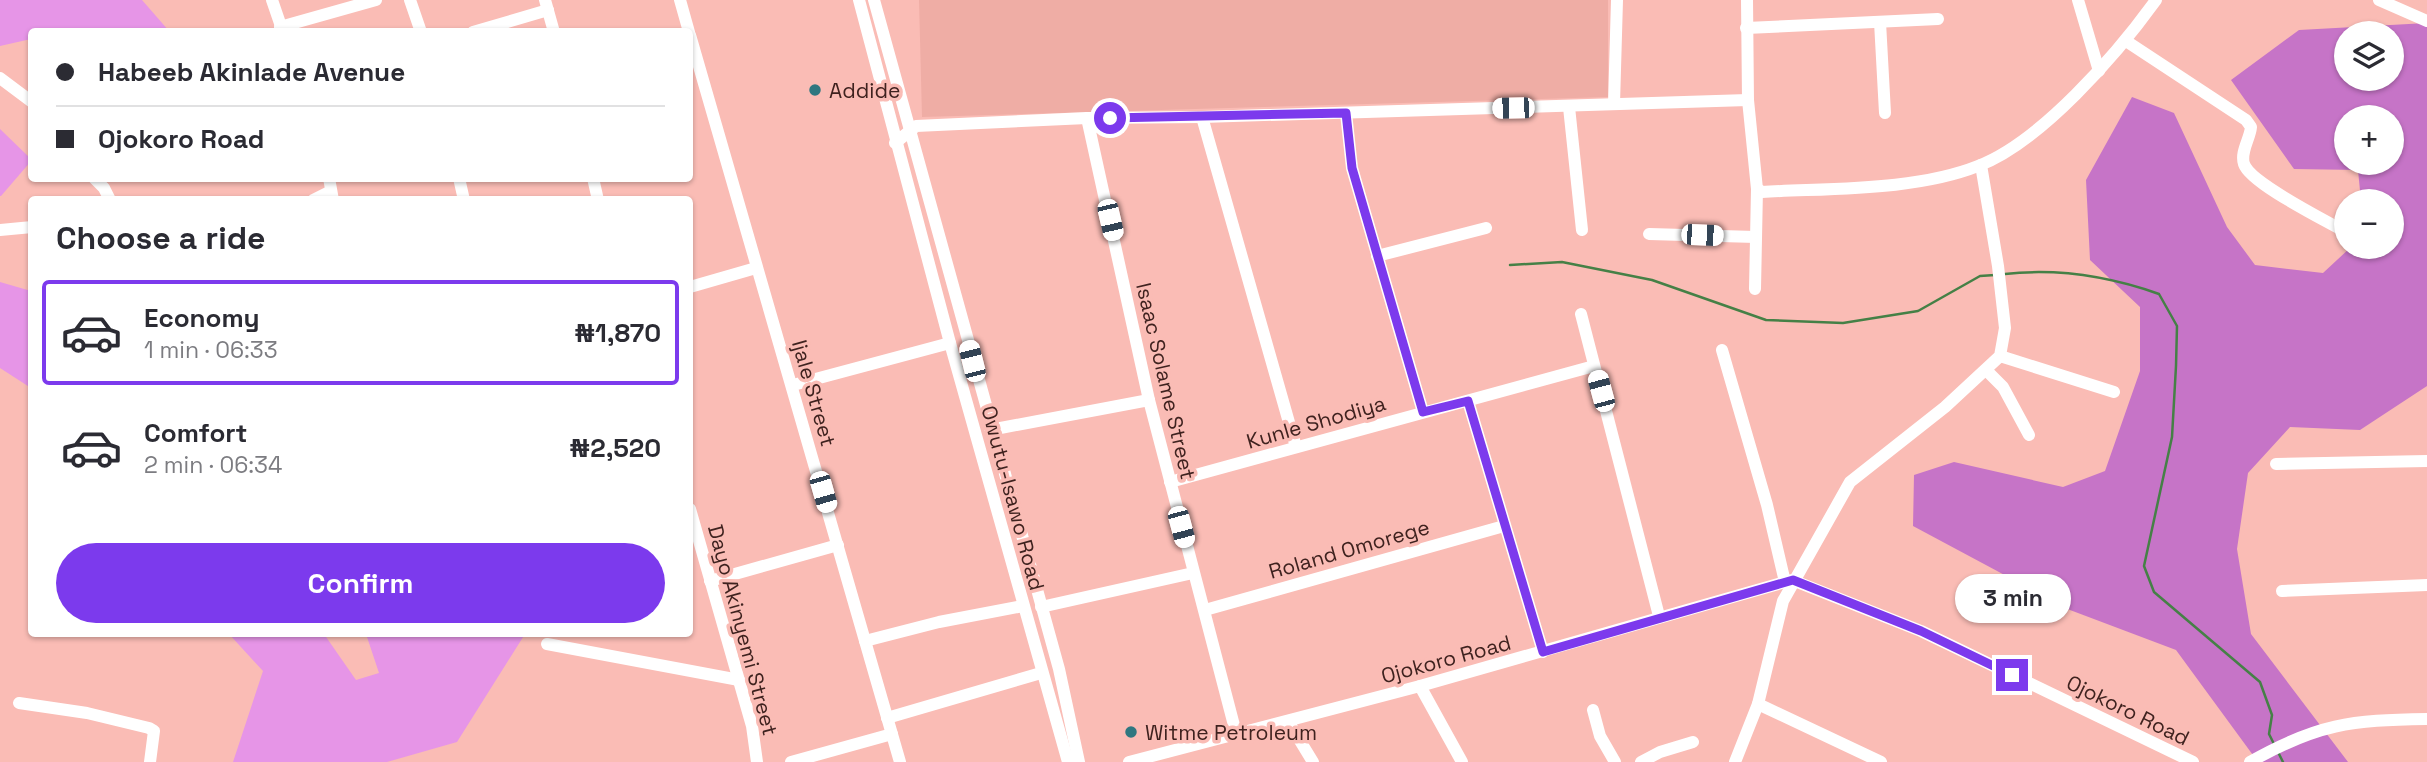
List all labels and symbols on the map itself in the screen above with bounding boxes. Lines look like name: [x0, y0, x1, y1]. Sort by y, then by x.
place label: Addide: [829, 77, 900, 104]
marker: Addide: [807, 82, 823, 98]
car: [1492, 97, 1535, 119]
route start: [1094, 102, 1126, 134]
car: [1096, 197, 1125, 243]
car: [1681, 224, 1724, 246]
street label: Isaac Solame Street: [1130, 280, 1202, 482]
street label: Ijale Street: [786, 337, 842, 449]
car: [957, 338, 988, 384]
car: [1586, 368, 1617, 414]
street label: Kunle Shodiya: [1243, 389, 1389, 455]
street label: Owutu-Isawo Road: [975, 403, 1051, 593]
car: [808, 469, 839, 515]
car: [1166, 504, 1197, 550]
street label: Roland Omorege: [1265, 513, 1433, 585]
street label: Dayo Akinyemi Street: [702, 522, 784, 738]
callout: 3 min: [1954, 574, 2070, 622]
street label: Ojokoro Road: [1378, 629, 1514, 689]
route end: [1996, 659, 2028, 691]
street label: Ojokoro Road: [2062, 669, 2194, 751]
place label: Witme Petroleum: [1145, 719, 1317, 746]
marker: Witme Petroleum: [1123, 724, 1139, 740]

